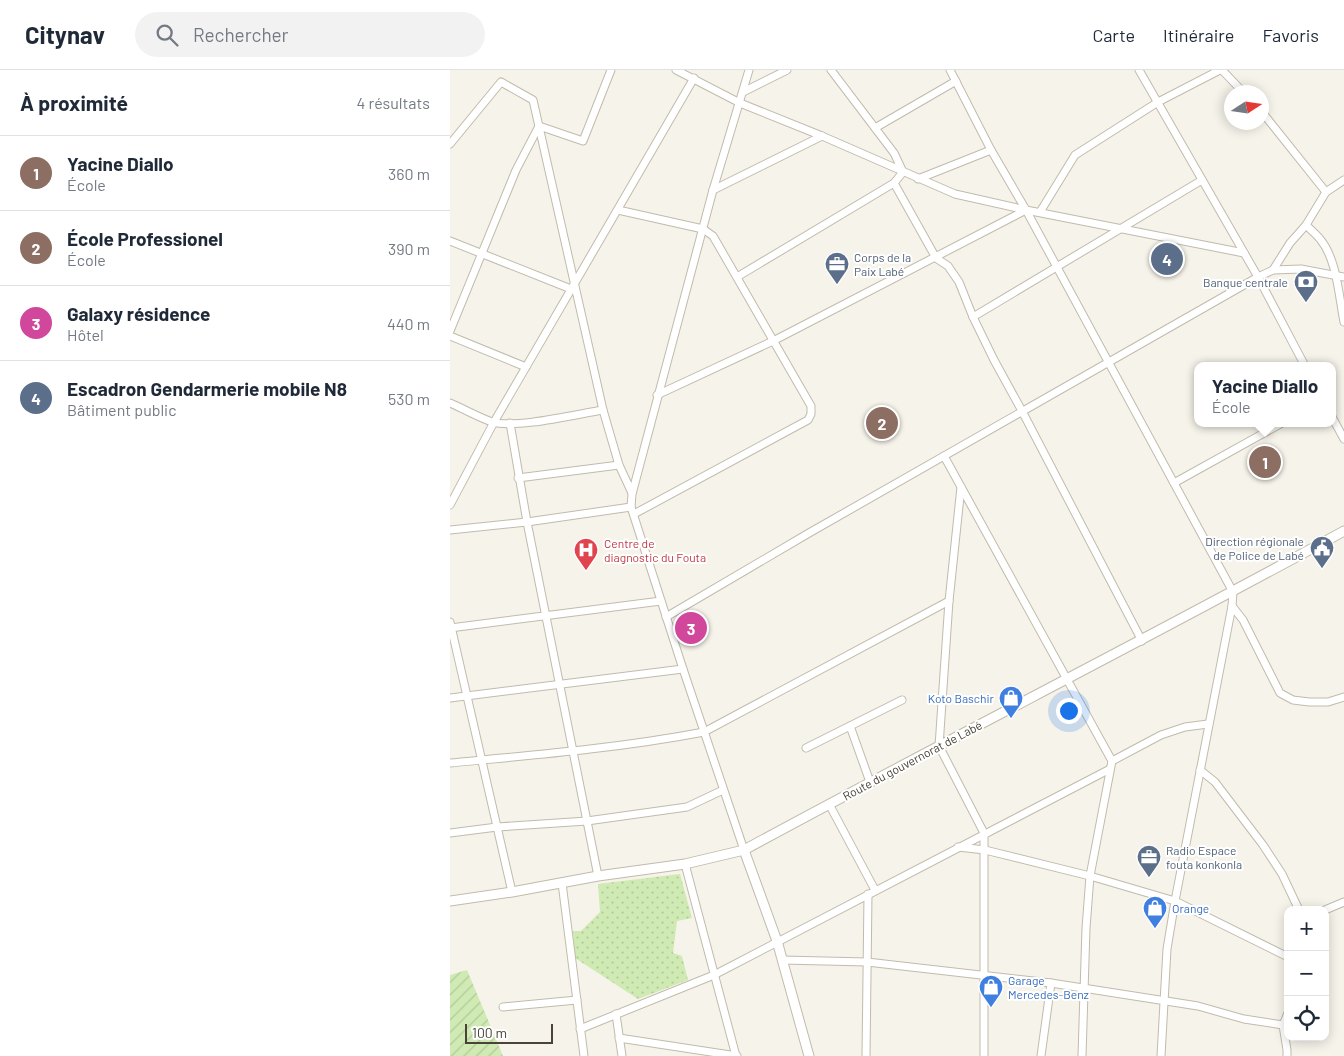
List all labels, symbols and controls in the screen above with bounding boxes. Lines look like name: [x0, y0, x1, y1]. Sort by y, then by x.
search box: [135, 12, 485, 57]
text: Citynav: [25, 20, 105, 49]
icon: search: [153, 21, 181, 49]
text: Rechercher: [193, 23, 289, 46]
text: Carte: [1092, 24, 1135, 46]
text: Itinéraire: [1163, 24, 1234, 46]
text: Favoris: [1262, 24, 1319, 46]
north arrow: [1224, 85, 1269, 130]
text: À proximité: [20, 90, 128, 115]
text: 4 résultats: [356, 93, 430, 112]
text: Yacine Diallo: [67, 152, 174, 175]
text: 1: [33, 164, 39, 183]
text: 360 m: [388, 164, 430, 183]
text: École: [67, 175, 106, 194]
text: École Professionel: [67, 227, 223, 250]
text: 2: [32, 239, 40, 258]
text: 390 m: [388, 239, 430, 258]
pin: 4: [1151, 240, 1183, 278]
text: École: [67, 250, 106, 269]
place label: Corps de la Paix Labé: [854, 250, 911, 278]
office icon: Corps de la Paix Labé: [824, 251, 850, 285]
bank icon: Banque centrale: [1293, 269, 1319, 303]
place label: Banque centrale: [1203, 275, 1288, 289]
text: Galaxy résidence: [67, 302, 210, 325]
text: 3: [32, 314, 40, 333]
text: 440 m: [387, 314, 430, 333]
text: Hôtel: [67, 325, 104, 344]
popup: [1194, 362, 1336, 427]
text: Yacine Diallo: [1212, 374, 1318, 397]
text: Escadron Gendarmerie mobile N8: [67, 377, 347, 400]
text: 4: [31, 389, 41, 408]
text: 530 m: [388, 389, 430, 408]
text: École: [1212, 397, 1251, 416]
text: Bâtiment public: [67, 400, 177, 419]
pin: 2: [866, 404, 898, 442]
pin: 1: [1249, 443, 1281, 481]
place label: Direction régionale de Police de Labé: [1205, 534, 1304, 562]
public building icon: Direction régionale de Police de Labé: [1309, 535, 1335, 569]
place label: Centre de diagnostic du Fouta: [604, 536, 706, 564]
hospital icon: Centre de diagnostic du Fouta: [573, 537, 599, 571]
pin: 3: [675, 609, 707, 647]
shop icon: Koto Baschir: [998, 685, 1024, 719]
place label: Koto Baschir: [928, 691, 995, 705]
your location: [1056, 698, 1082, 724]
street label: Route du gouvernorat de Labé: [840, 717, 984, 803]
place label: Radio Espace fouta konkonla: [1166, 843, 1242, 871]
office icon: Radio Espace fouta konkonla: [1136, 844, 1162, 878]
shop icon: Orange: [1142, 895, 1168, 929]
place label: Orange: [1172, 901, 1209, 915]
map controls: [1284, 906, 1329, 1041]
button: +: [1284, 906, 1329, 951]
button: −: [1284, 951, 1329, 996]
place label: Garage Mercedes-Benz: [1008, 973, 1089, 1001]
shop icon: Garage Mercedes-Benz: [978, 974, 1004, 1008]
button: locate: [1284, 996, 1329, 1041]
scale bar: [465, 1021, 552, 1044]
text: 100 m: [472, 1024, 507, 1041]

